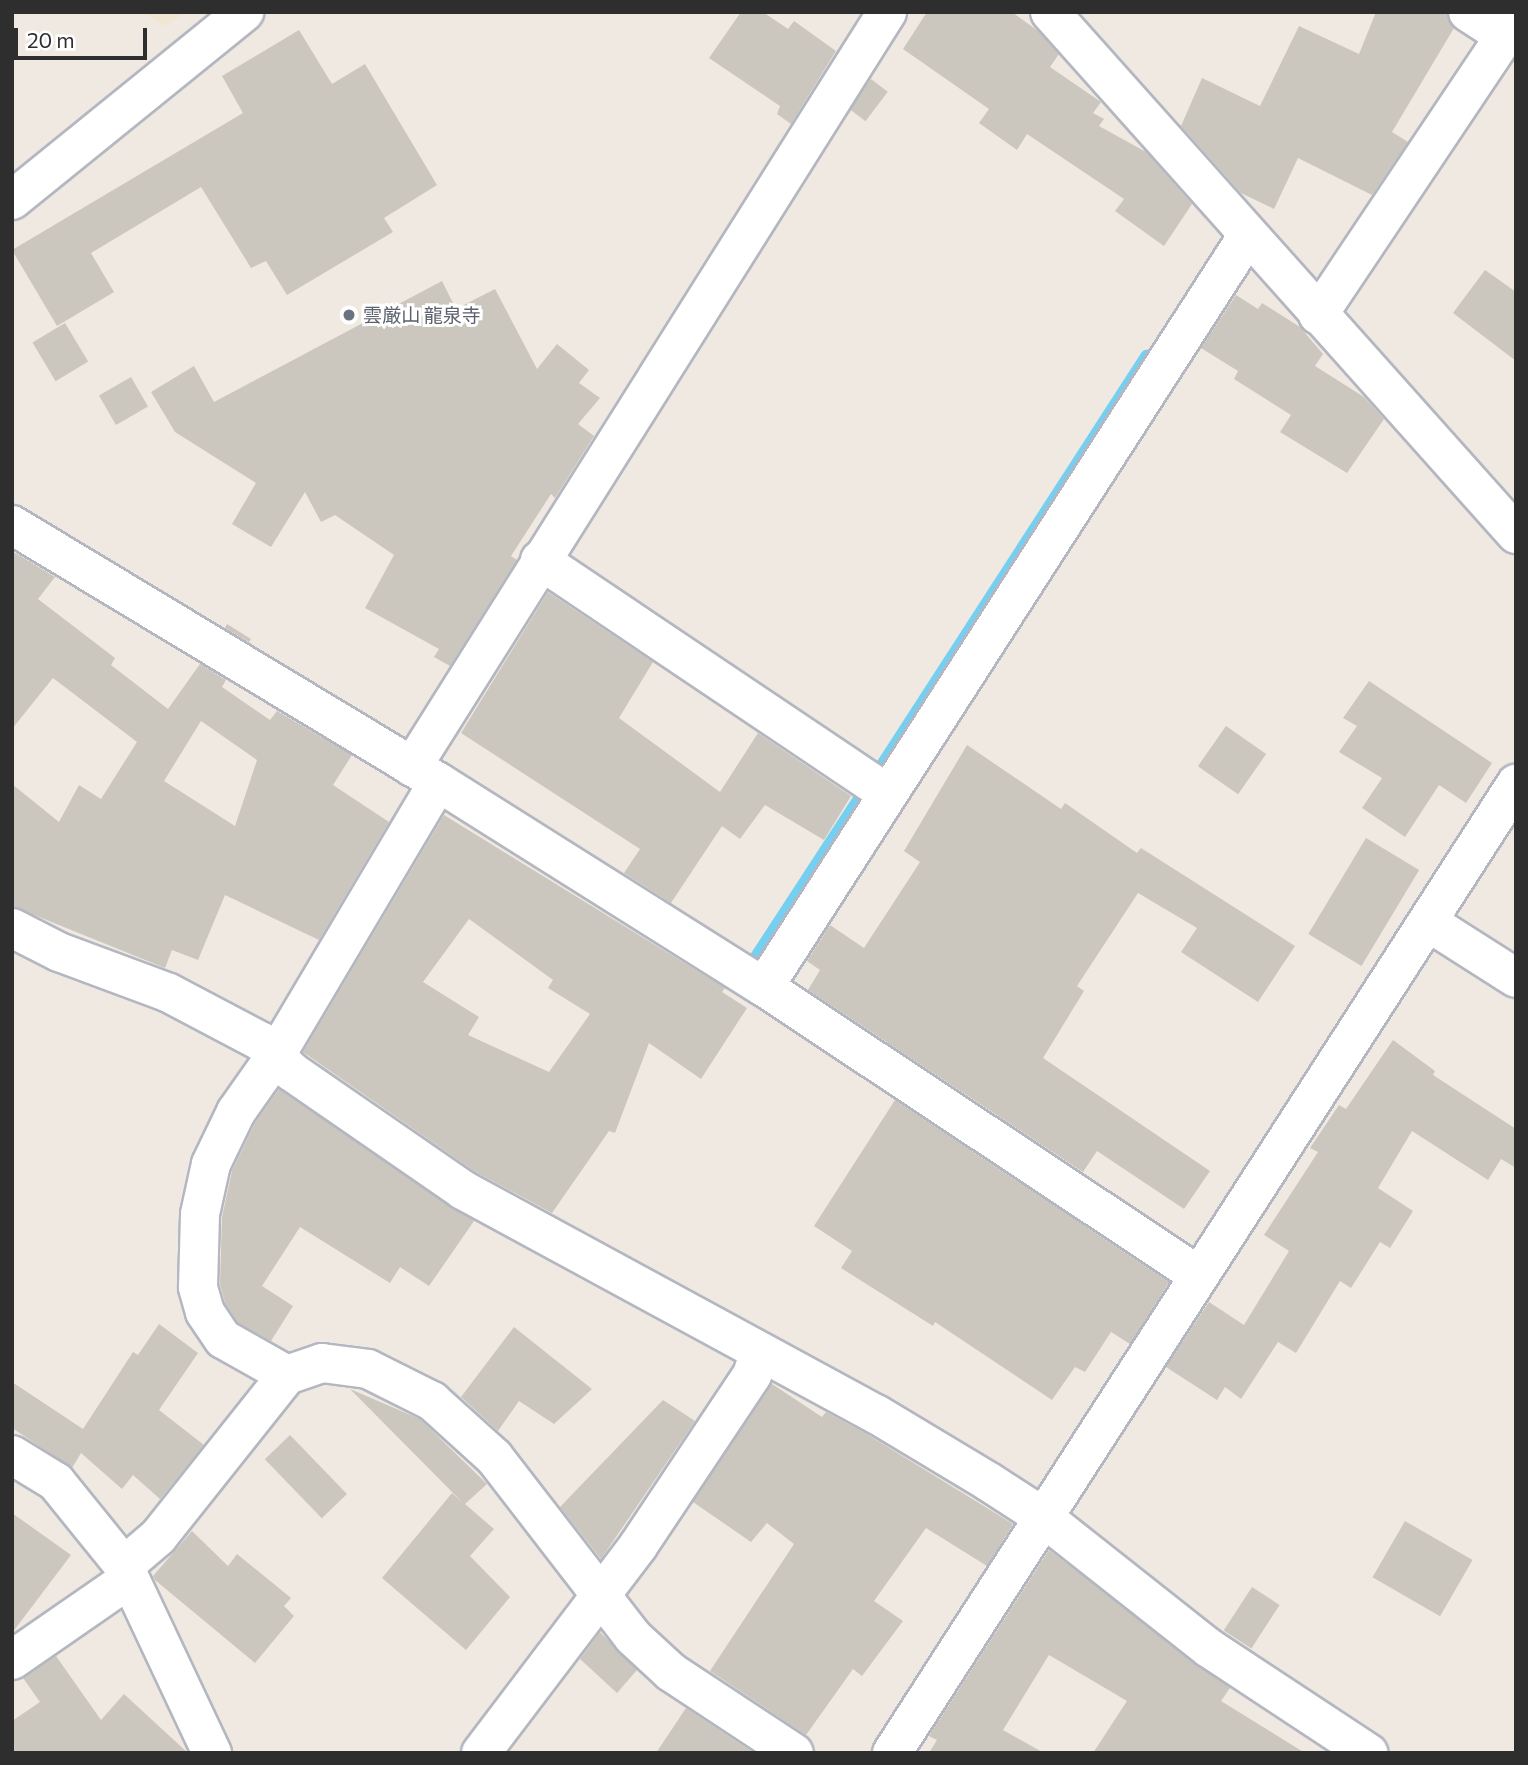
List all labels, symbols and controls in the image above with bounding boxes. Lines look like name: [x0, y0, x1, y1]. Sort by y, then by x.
scale bar: [18, 14, 150, 58]
text: 20 m: [27, 27, 75, 52]
place label: 雲厳山 龍泉寺: [363, 304, 481, 326]
marker: 雲厳山 龍泉寺: [341, 307, 357, 323]

